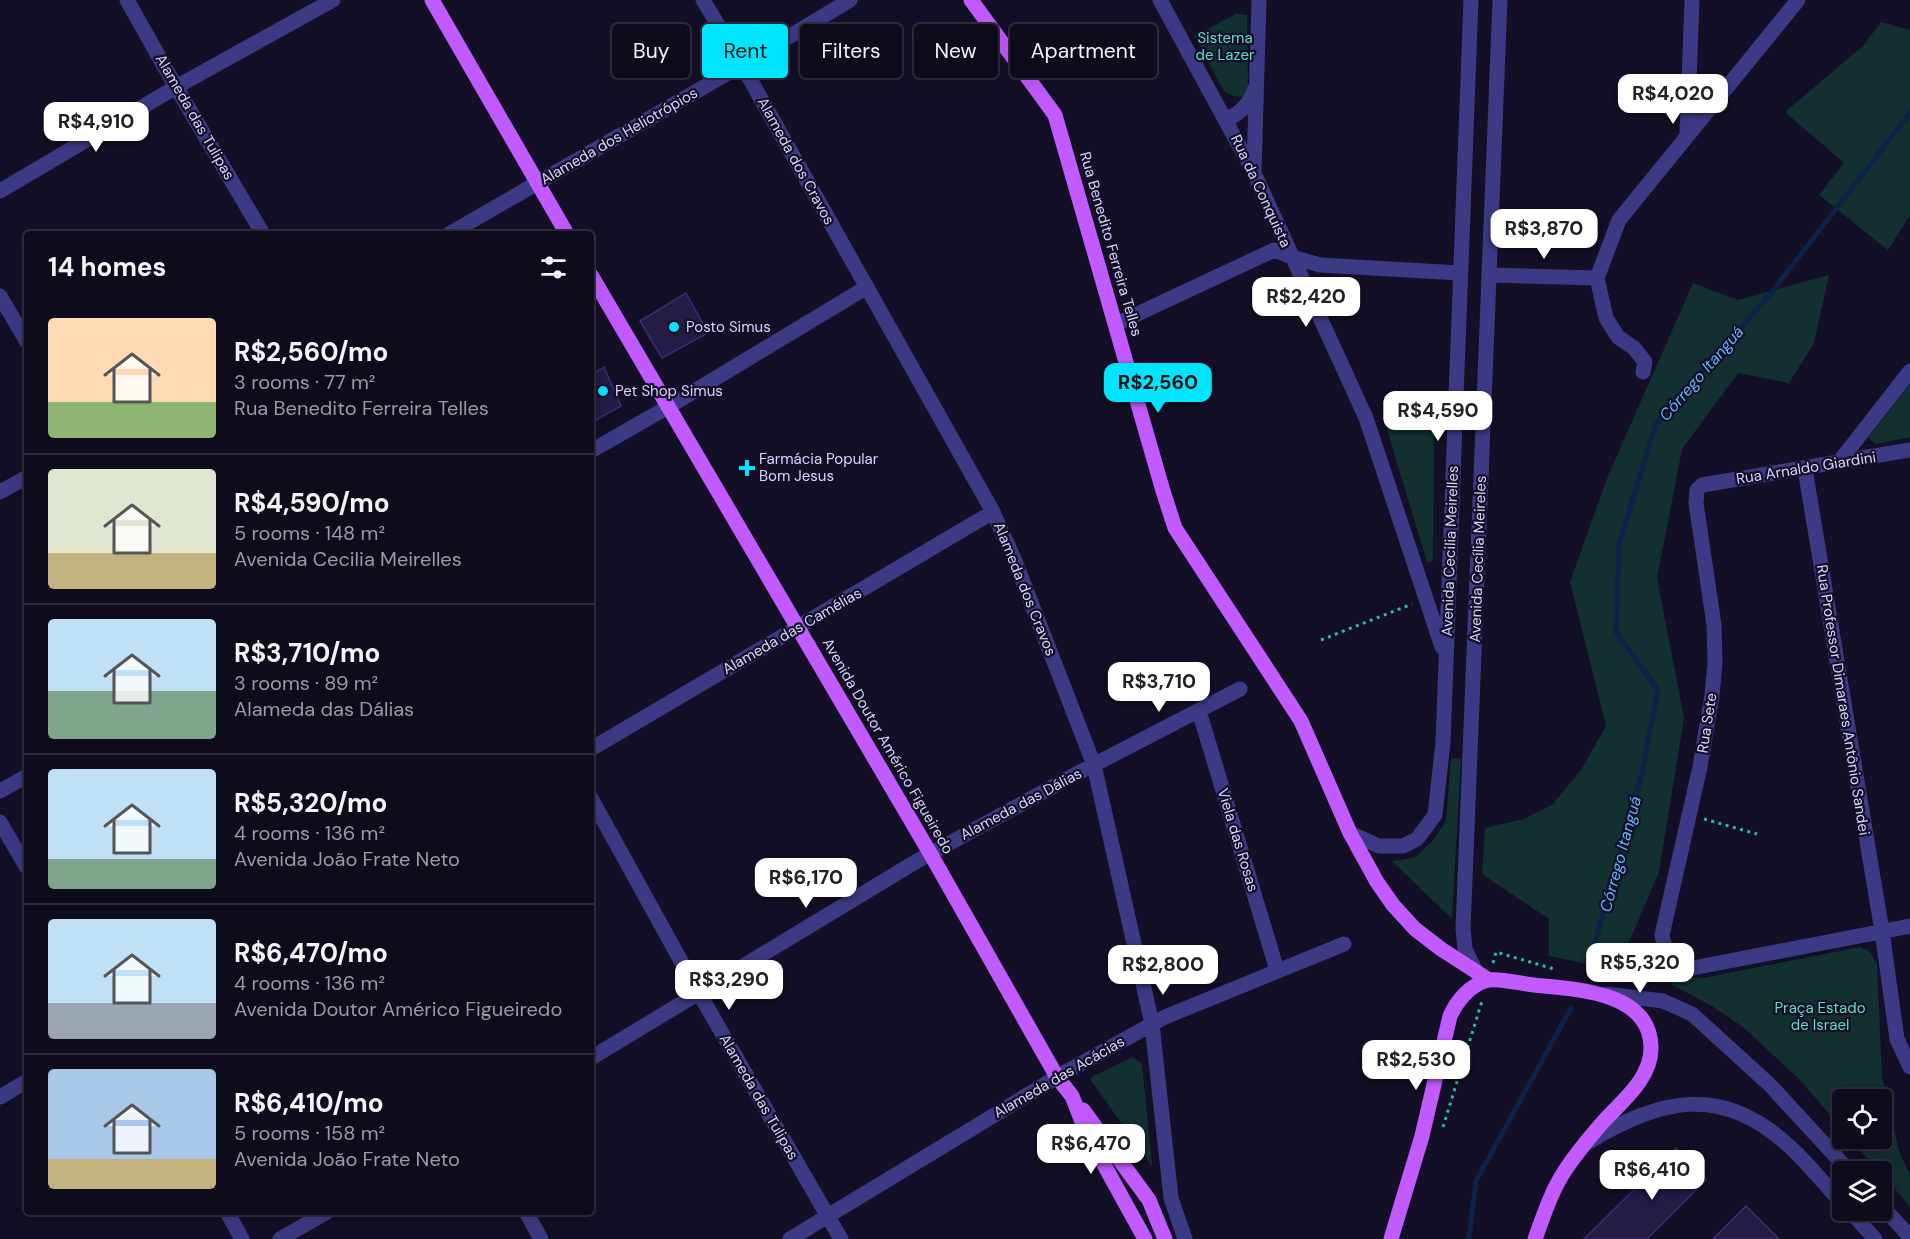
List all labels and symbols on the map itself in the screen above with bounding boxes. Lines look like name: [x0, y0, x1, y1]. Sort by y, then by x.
park label: Sistema de Lazer: [1196, 28, 1255, 65]
street label: Alameda das Tulipas: [151, 50, 239, 184]
pin: R$4,020: [1618, 74, 1728, 125]
street label: Alameda dos Heliotrópios: [537, 83, 701, 189]
street label: Alameda dos Cravos: [753, 94, 839, 228]
pin: R$4,910: [41, 102, 151, 153]
street label: Rua da Conquista: [1226, 131, 1296, 251]
street label: Rua Benedito Ferreira Telles: [1075, 149, 1147, 339]
pin: R$3,870: [1489, 209, 1599, 260]
pin: R$2,420: [1251, 277, 1361, 328]
place label: Posto Simus: [686, 317, 771, 337]
marker: Posto Simus: [667, 320, 681, 334]
water label: Córrego Itanguá: [1654, 321, 1749, 425]
pin: R$2,560: [1103, 363, 1213, 414]
place label: Pet Shop Simus: [615, 381, 723, 401]
marker: Pet Shop Simus: [596, 384, 610, 398]
pin: R$4,590: [1383, 391, 1493, 442]
street label: Rua Arnaldo Giardini: [1735, 447, 1877, 489]
place label: Farmácia Popular Bom Jesus: [759, 449, 879, 486]
marker: Farmácia Popular Bom Jesus: [740, 461, 754, 475]
street label: Avenida Cecilia Meirelles: [1437, 465, 1463, 637]
street label: Avenida Cecília Meireles: [1465, 475, 1491, 643]
street label: Alameda dos Cravos: [989, 519, 1061, 659]
street label: Rua Professor Dimaraes Antônio Sandei: [1812, 563, 1874, 837]
street label: Alameda das Camélias: [719, 583, 865, 679]
street label: Avenida Doutor Américo Figueiredo: [818, 634, 958, 858]
pin: R$3,710: [1104, 662, 1214, 713]
street label: Rua Sete: [1692, 691, 1722, 755]
street label: Alameda das Dálias: [957, 763, 1085, 845]
street label: Viela das Rosas: [1213, 786, 1263, 894]
water label: Córrego Itanguá: [1595, 794, 1646, 914]
pin: R$6,170: [751, 858, 861, 909]
pin: R$5,320: [1585, 943, 1695, 994]
pin: R$2,800: [1108, 945, 1218, 996]
pin: R$3,290: [674, 960, 784, 1011]
park label: Praça Estado de Israel: [1774, 998, 1866, 1035]
street label: Alameda das Tulipas: [715, 1030, 803, 1164]
street label: Alameda das Acácias: [990, 1031, 1128, 1123]
pin: R$2,530: [1361, 1040, 1471, 1091]
pin: R$6,470: [1036, 1124, 1146, 1175]
pin: R$6,410: [1597, 1150, 1707, 1201]

